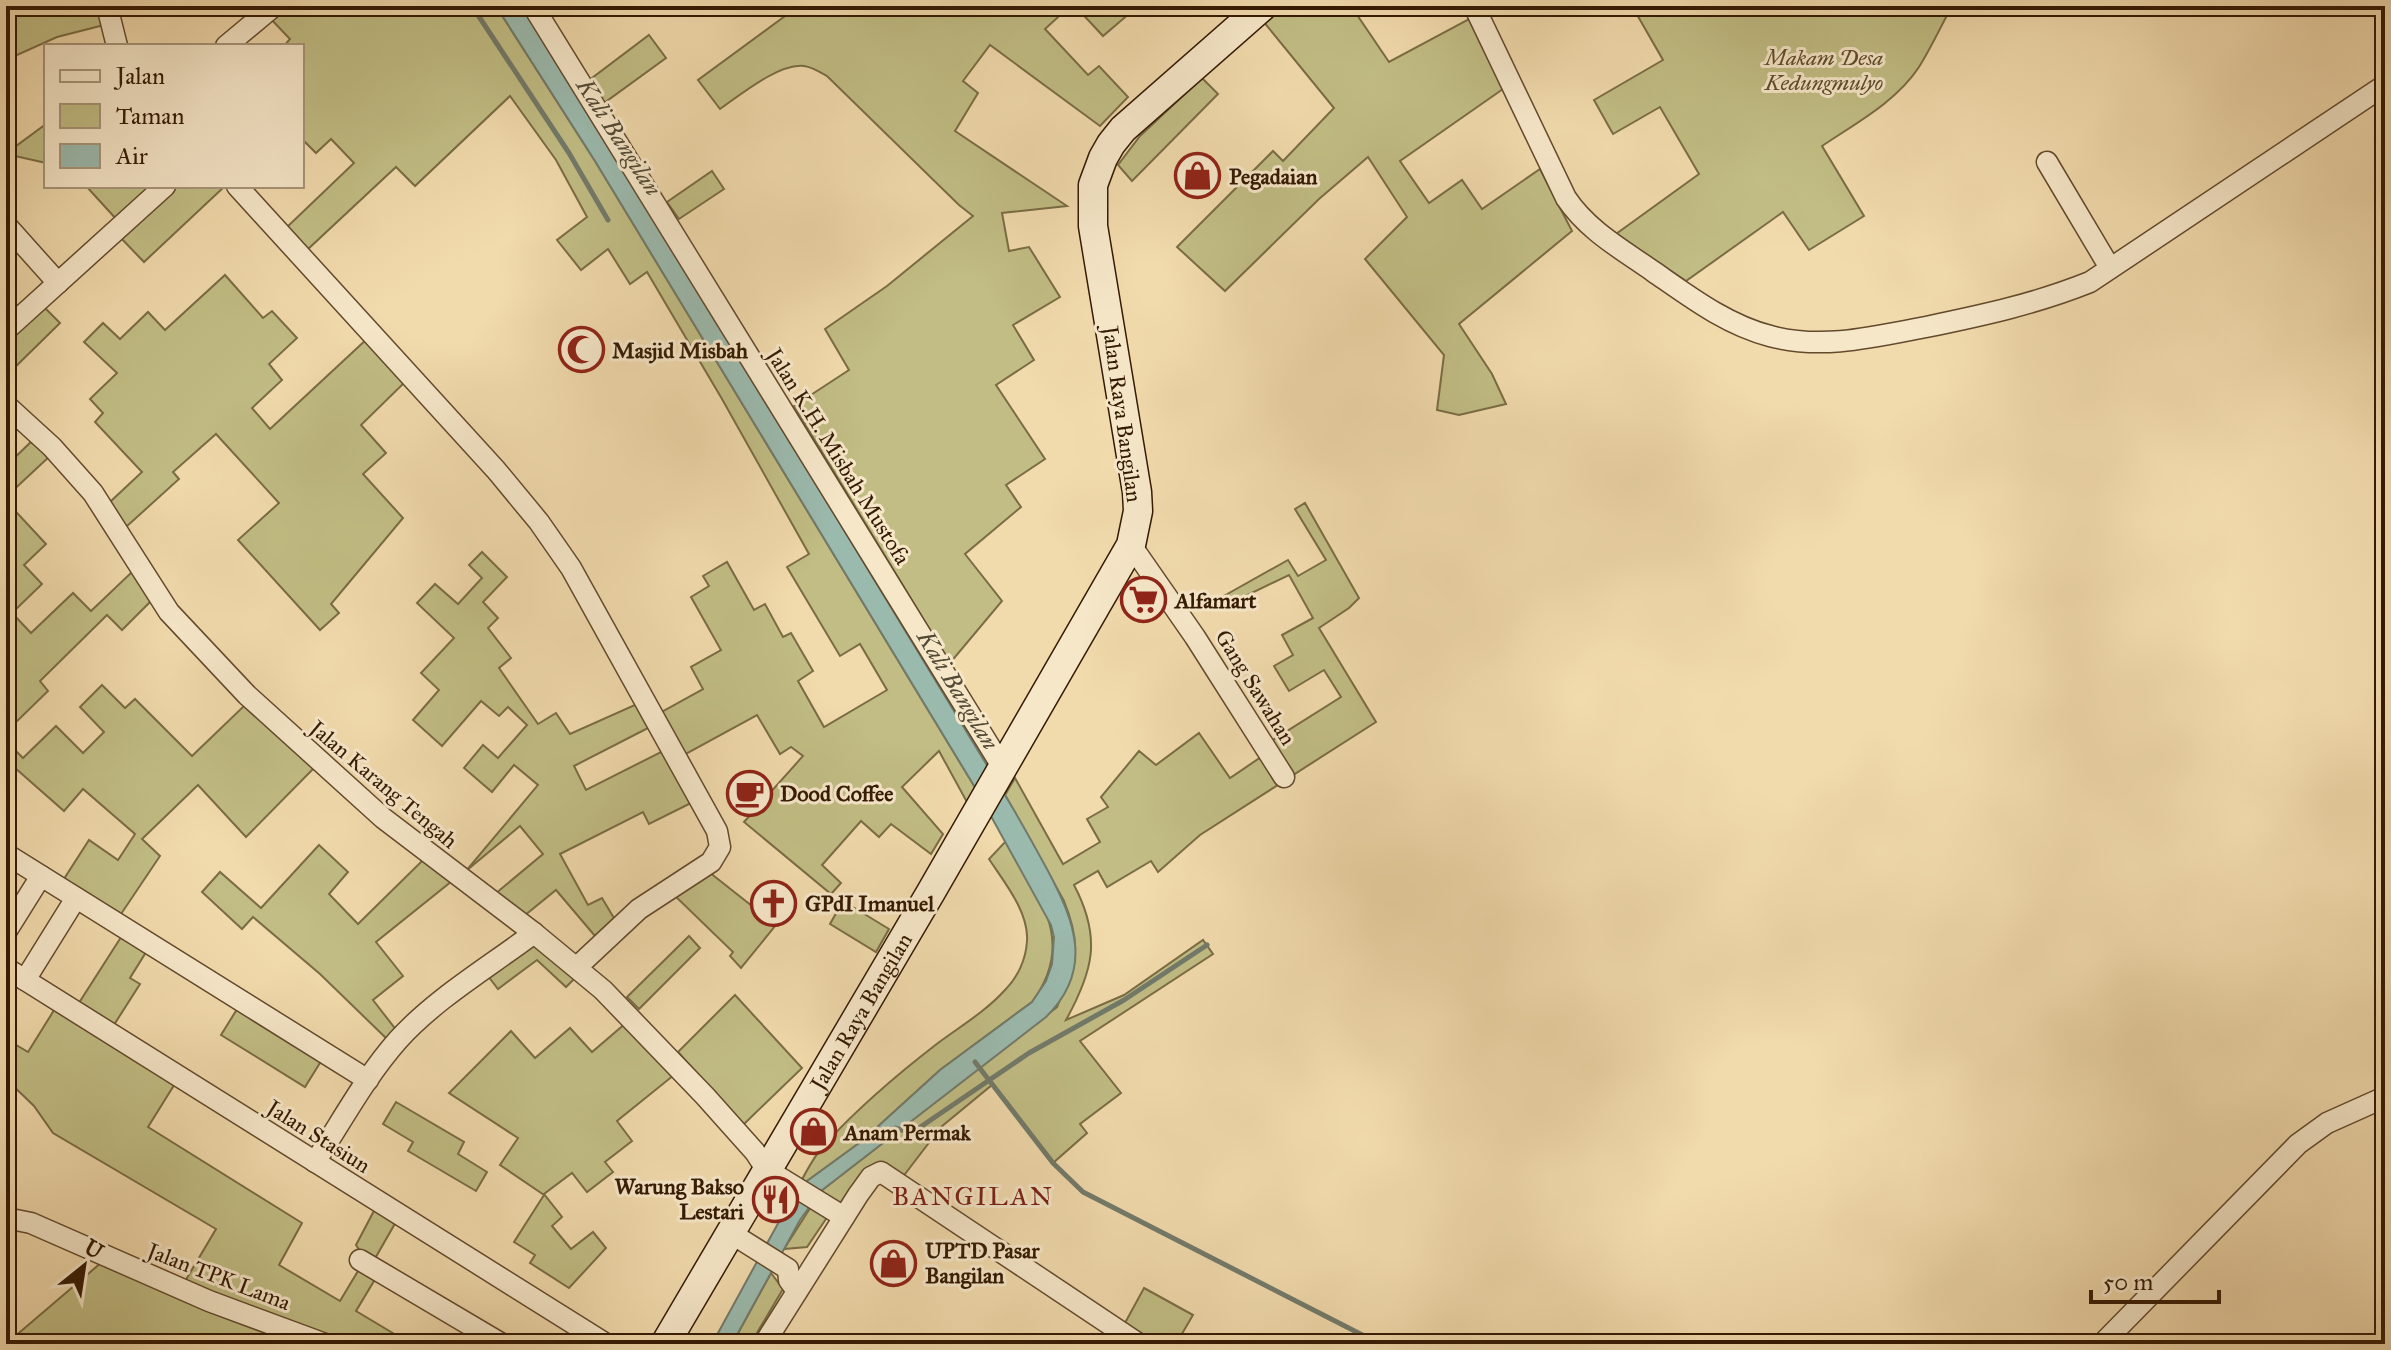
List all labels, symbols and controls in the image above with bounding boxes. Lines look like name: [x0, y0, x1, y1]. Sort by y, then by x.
legend: [44, 44, 304, 188]
park label: Makam Desa Kedungmulyo: [1763, 44, 1883, 96]
text: Jalan: [113, 61, 165, 91]
water label: Kali Bangilan: [569, 72, 668, 202]
text: Taman: [116, 101, 184, 131]
text: Air: [115, 141, 148, 171]
shop icon: Pegadaian: [1174, 152, 1222, 200]
place label: Pegadaian: [1229, 163, 1317, 190]
street label: Jalan Raya Bangilan: [1097, 322, 1148, 504]
mosque icon: Masjid Misbah: [557, 326, 605, 374]
place label: Masjid Misbah: [612, 337, 749, 364]
street label: Jalan K.H. Misbah Mustofa: [760, 341, 917, 570]
supermarket icon: Alfamart: [1120, 576, 1168, 624]
place label: Alfamart: [1173, 587, 1257, 614]
water label: Kali Bangilan: [910, 624, 1006, 756]
street label: Gang Sawahan: [1209, 625, 1302, 750]
street label: Jalan Karang Tengah: [303, 713, 463, 854]
cafe icon: Dood Coffee: [725, 769, 773, 817]
place label: Dood Coffee: [780, 780, 893, 807]
church icon: GPdI Imanuel: [750, 879, 798, 927]
place label: GPdI Imanuel: [805, 890, 935, 917]
street label: Jalan Raya Bangilan: [804, 928, 918, 1097]
street label: Jalan Stasiun: [260, 1093, 376, 1179]
shop icon: Anam Permak: [789, 1108, 837, 1156]
place label: Anam Permak: [842, 1119, 971, 1146]
place label: Warung Bakso Lestari: [615, 1173, 745, 1225]
restaurant icon: Warung Bakso Lestari: [751, 1175, 799, 1223]
district label: BANGILAN: [892, 1180, 1054, 1212]
north arrow: [44, 1226, 124, 1306]
text: U: [79, 1233, 109, 1265]
street label: Jalan TPK Lama: [142, 1236, 295, 1316]
place label: UPTD Pasar Bangilan: [925, 1237, 1040, 1289]
shop icon: UPTD Pasar Bangilan: [870, 1239, 918, 1287]
scale bar: [2091, 1254, 2219, 1304]
text: 50 m: [2103, 1267, 2153, 1297]

